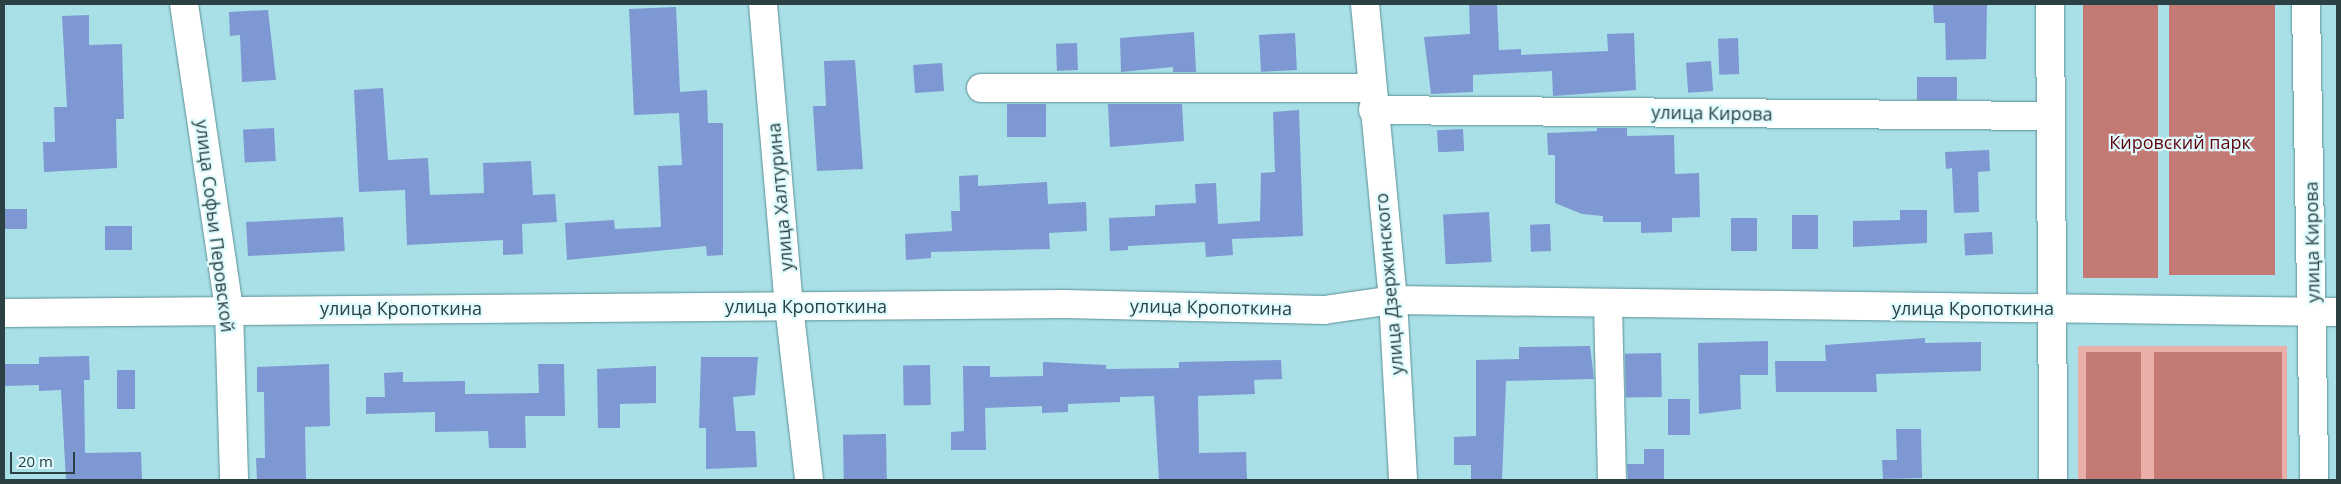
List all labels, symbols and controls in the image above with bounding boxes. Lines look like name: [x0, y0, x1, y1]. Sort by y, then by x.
street label: улица Кирова: [1651, 101, 1773, 125]
street label: улица Софьи Перовской: [191, 118, 239, 334]
street label: улица Халтурина: [763, 122, 797, 272]
park label: Кировский парк: [2109, 131, 2251, 153]
street label: улица Кирова: [2300, 181, 2324, 303]
street label: улица Дзержинского: [1370, 192, 1408, 376]
street label: улица Кропоткина: [725, 295, 887, 317]
street label: улица Кропоткина: [1130, 295, 1292, 319]
street label: улица Кропоткина: [320, 297, 482, 319]
street label: улица Кропоткина: [1892, 297, 2054, 319]
scale bar: [12, 442, 78, 474]
text: 20 m: [18, 451, 53, 471]

